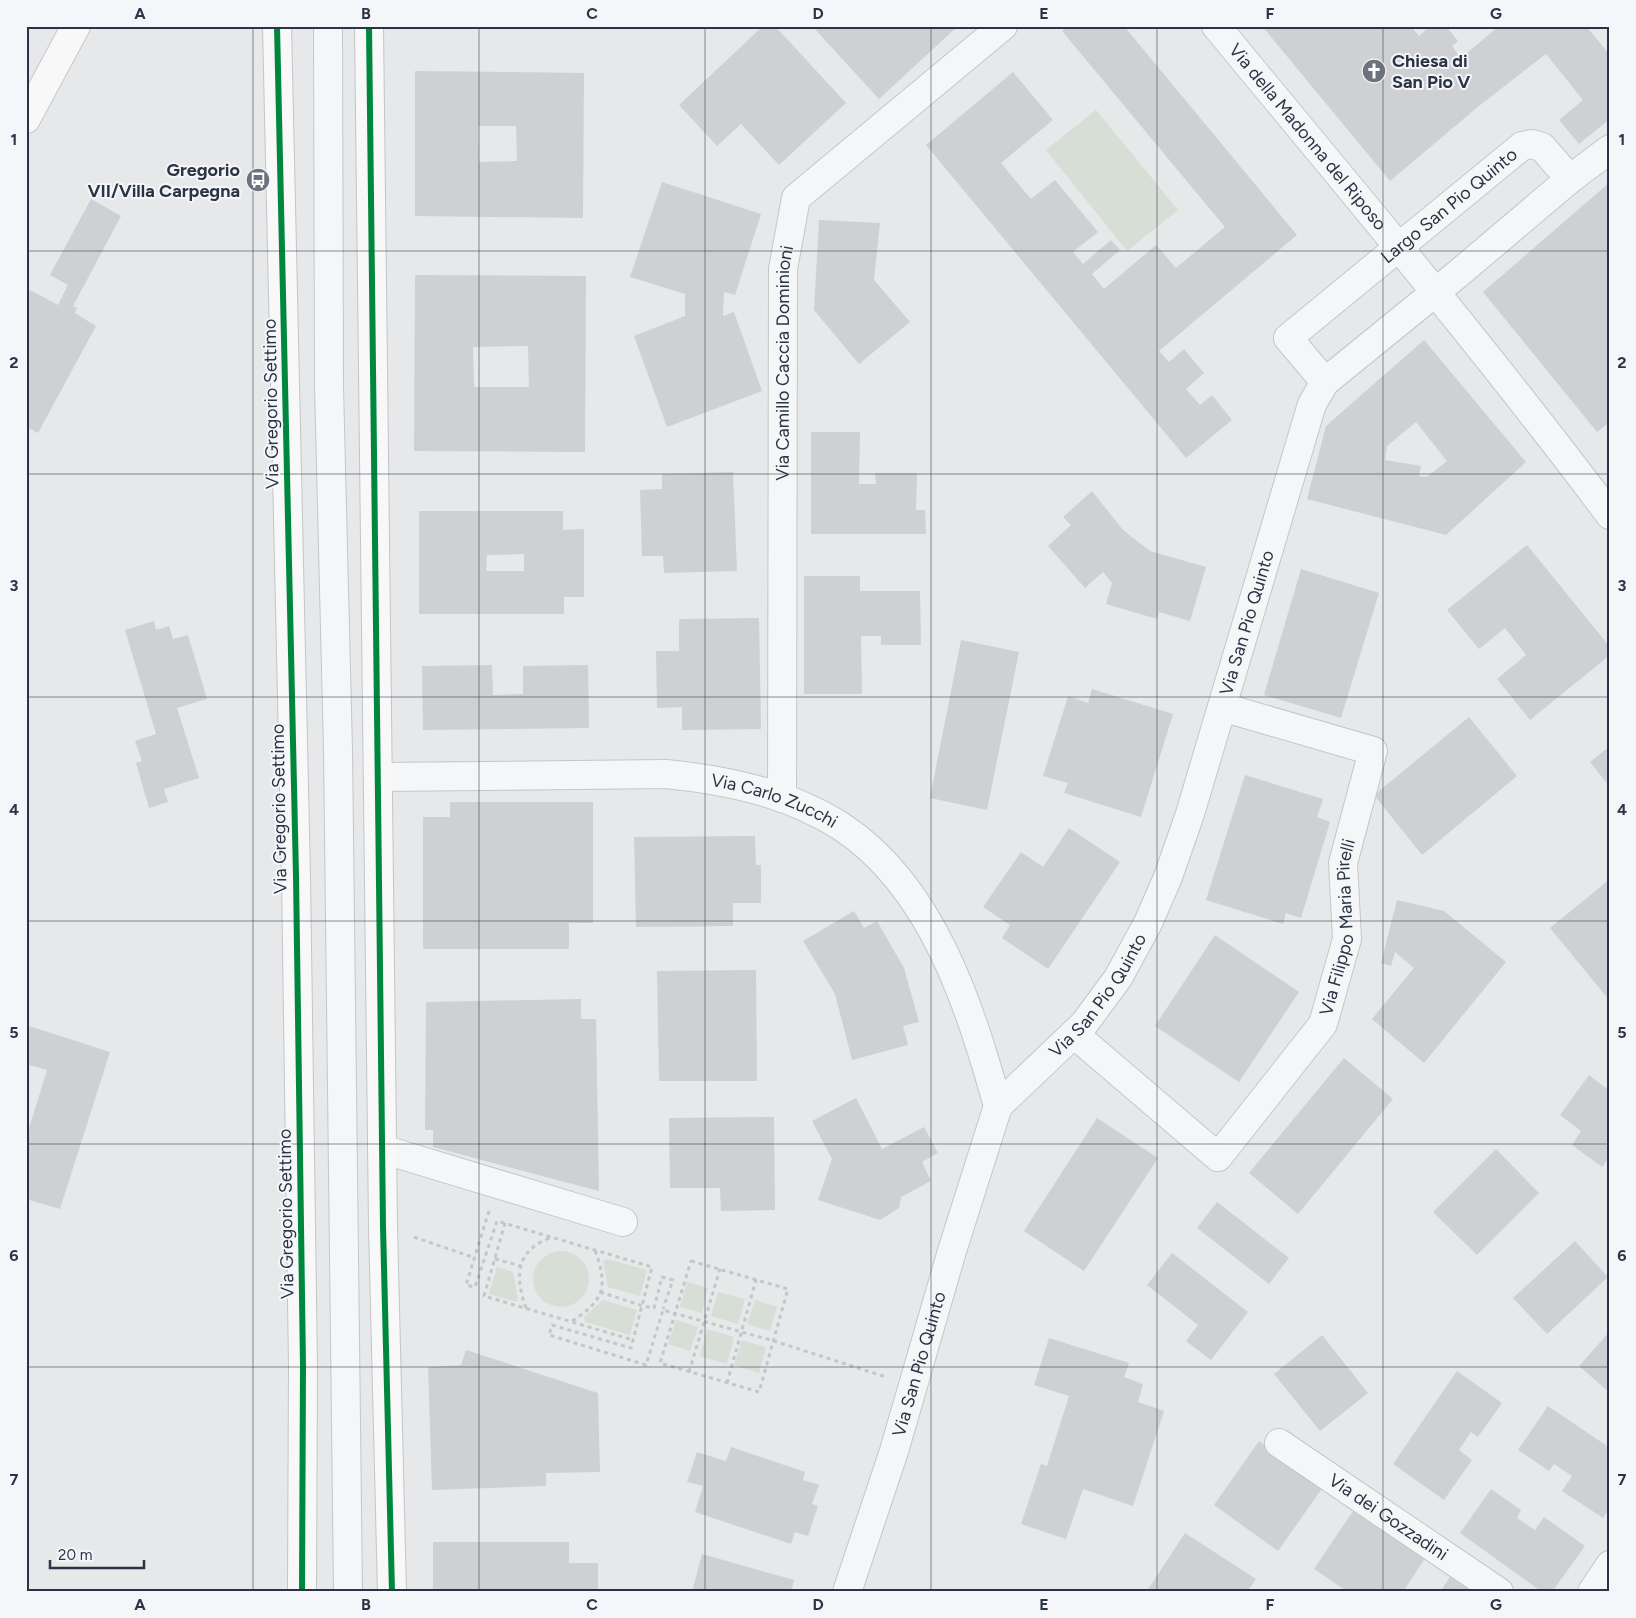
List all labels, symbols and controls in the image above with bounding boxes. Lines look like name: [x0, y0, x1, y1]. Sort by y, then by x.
text: A: [134, 4, 146, 23]
text: B: [361, 4, 371, 23]
text: C: [586, 4, 598, 23]
text: D: [812, 4, 824, 23]
text: E: [1039, 4, 1049, 23]
text: F: [1266, 4, 1275, 23]
text: G: [1490, 4, 1502, 23]
street label: Via della Madonna del Riposo: [1224, 39, 1391, 235]
place label: Chiesa di San Pio V: [1392, 50, 1470, 93]
church icon: Chiesa di San Pio V: [1361, 58, 1387, 84]
text: 1: [11, 130, 17, 149]
text: 1: [1619, 130, 1625, 149]
street label: Largo San Pio Quinto: [1377, 143, 1522, 268]
place label: Gregorio VII/Villa Carpegna: [87, 159, 240, 202]
bus stop icon: Gregorio VII/Villa Carpegna: [245, 167, 271, 193]
street label: Via Camillo Caccia Dominioni: [772, 244, 798, 481]
street label: Via Gregorio Settimo: [259, 319, 283, 489]
text: 2: [9, 353, 19, 372]
text: 2: [1617, 353, 1627, 372]
street label: Via San Pio Quinto: [1215, 548, 1279, 698]
text: 3: [10, 576, 19, 595]
text: 3: [1618, 576, 1627, 595]
street label: Via Gregorio Settimo: [267, 724, 291, 894]
street label: Via Carlo Zucchi: [709, 769, 842, 833]
text: 4: [9, 800, 19, 819]
text: 4: [1617, 800, 1627, 819]
street label: Via Filippo Maria Pirelli: [1315, 836, 1360, 1018]
street label: Via San Pio Quinto: [1045, 930, 1151, 1062]
text: 5: [9, 1023, 19, 1042]
text: 5: [1617, 1023, 1627, 1042]
street label: Via Gregorio Settimo: [274, 1129, 298, 1299]
text: 6: [9, 1246, 19, 1265]
text: 6: [1617, 1246, 1627, 1265]
street label: Via San Pio Quinto: [888, 1289, 951, 1439]
street label: Via dei Gozzadini: [1324, 1469, 1452, 1565]
text: 7: [10, 1470, 19, 1489]
text: 7: [1618, 1470, 1627, 1489]
scale bar: [50, 1538, 144, 1570]
text: 20 m: [58, 1546, 92, 1564]
text: A: [134, 1595, 146, 1614]
text: B: [361, 1595, 371, 1614]
text: C: [586, 1595, 598, 1614]
text: D: [812, 1595, 824, 1614]
text: E: [1039, 1595, 1049, 1614]
text: F: [1266, 1595, 1275, 1614]
text: G: [1490, 1595, 1502, 1614]

